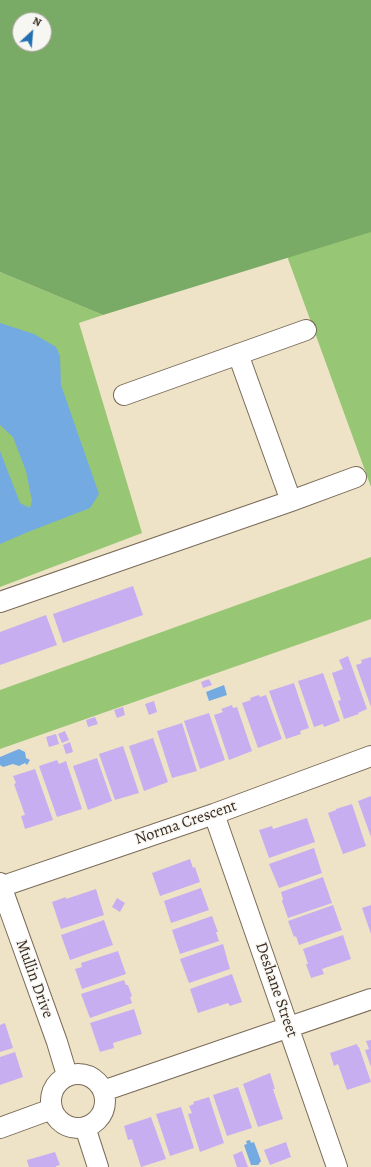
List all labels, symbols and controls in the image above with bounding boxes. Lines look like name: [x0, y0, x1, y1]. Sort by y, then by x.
north arrow: [12, 12, 52, 52]
text: N: [30, 13, 44, 30]
street label: Norma Crescent: [133, 797, 239, 849]
street label: Mullin Drive: [11, 937, 57, 1021]
street label: Deshane Street: [251, 940, 301, 1040]

